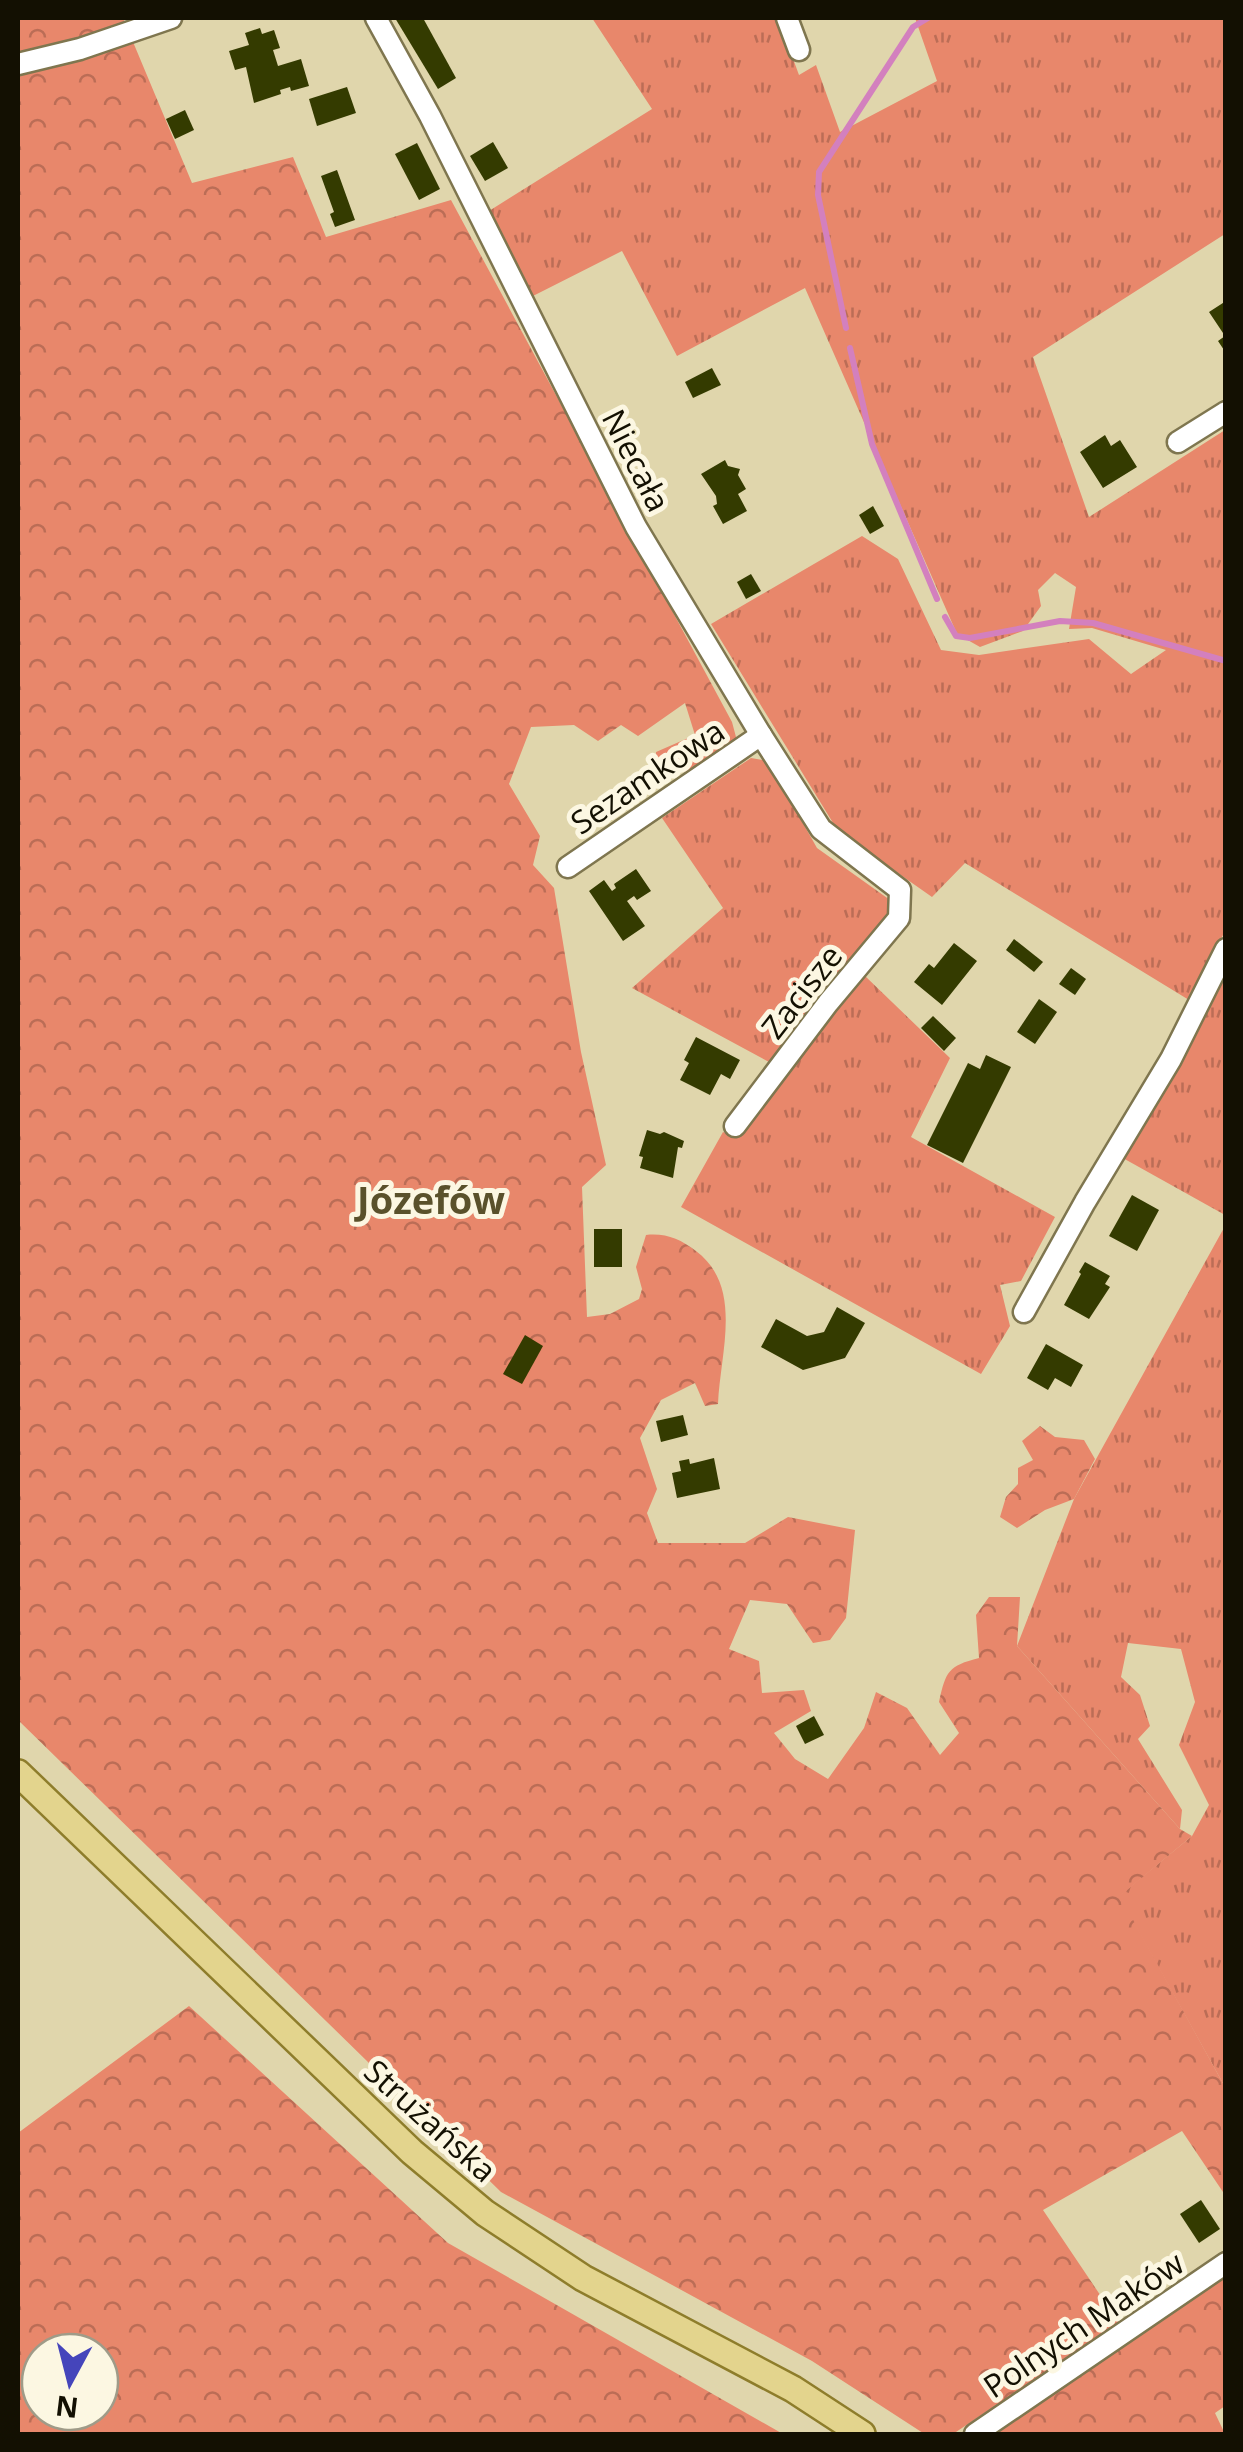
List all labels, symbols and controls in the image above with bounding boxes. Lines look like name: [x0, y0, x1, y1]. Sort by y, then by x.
street label: Niecała: [593, 402, 681, 518]
street label: Sezamkowa: [562, 709, 732, 843]
street label: Zacisze: [751, 935, 851, 1047]
district label: Józefów: [354, 1173, 505, 1225]
street label: Strużańska: [356, 2049, 506, 2191]
street label: Polnych Maków: [974, 2241, 1192, 2407]
north arrow: [20, 2332, 120, 2432]
text: N: [53, 2388, 80, 2428]

